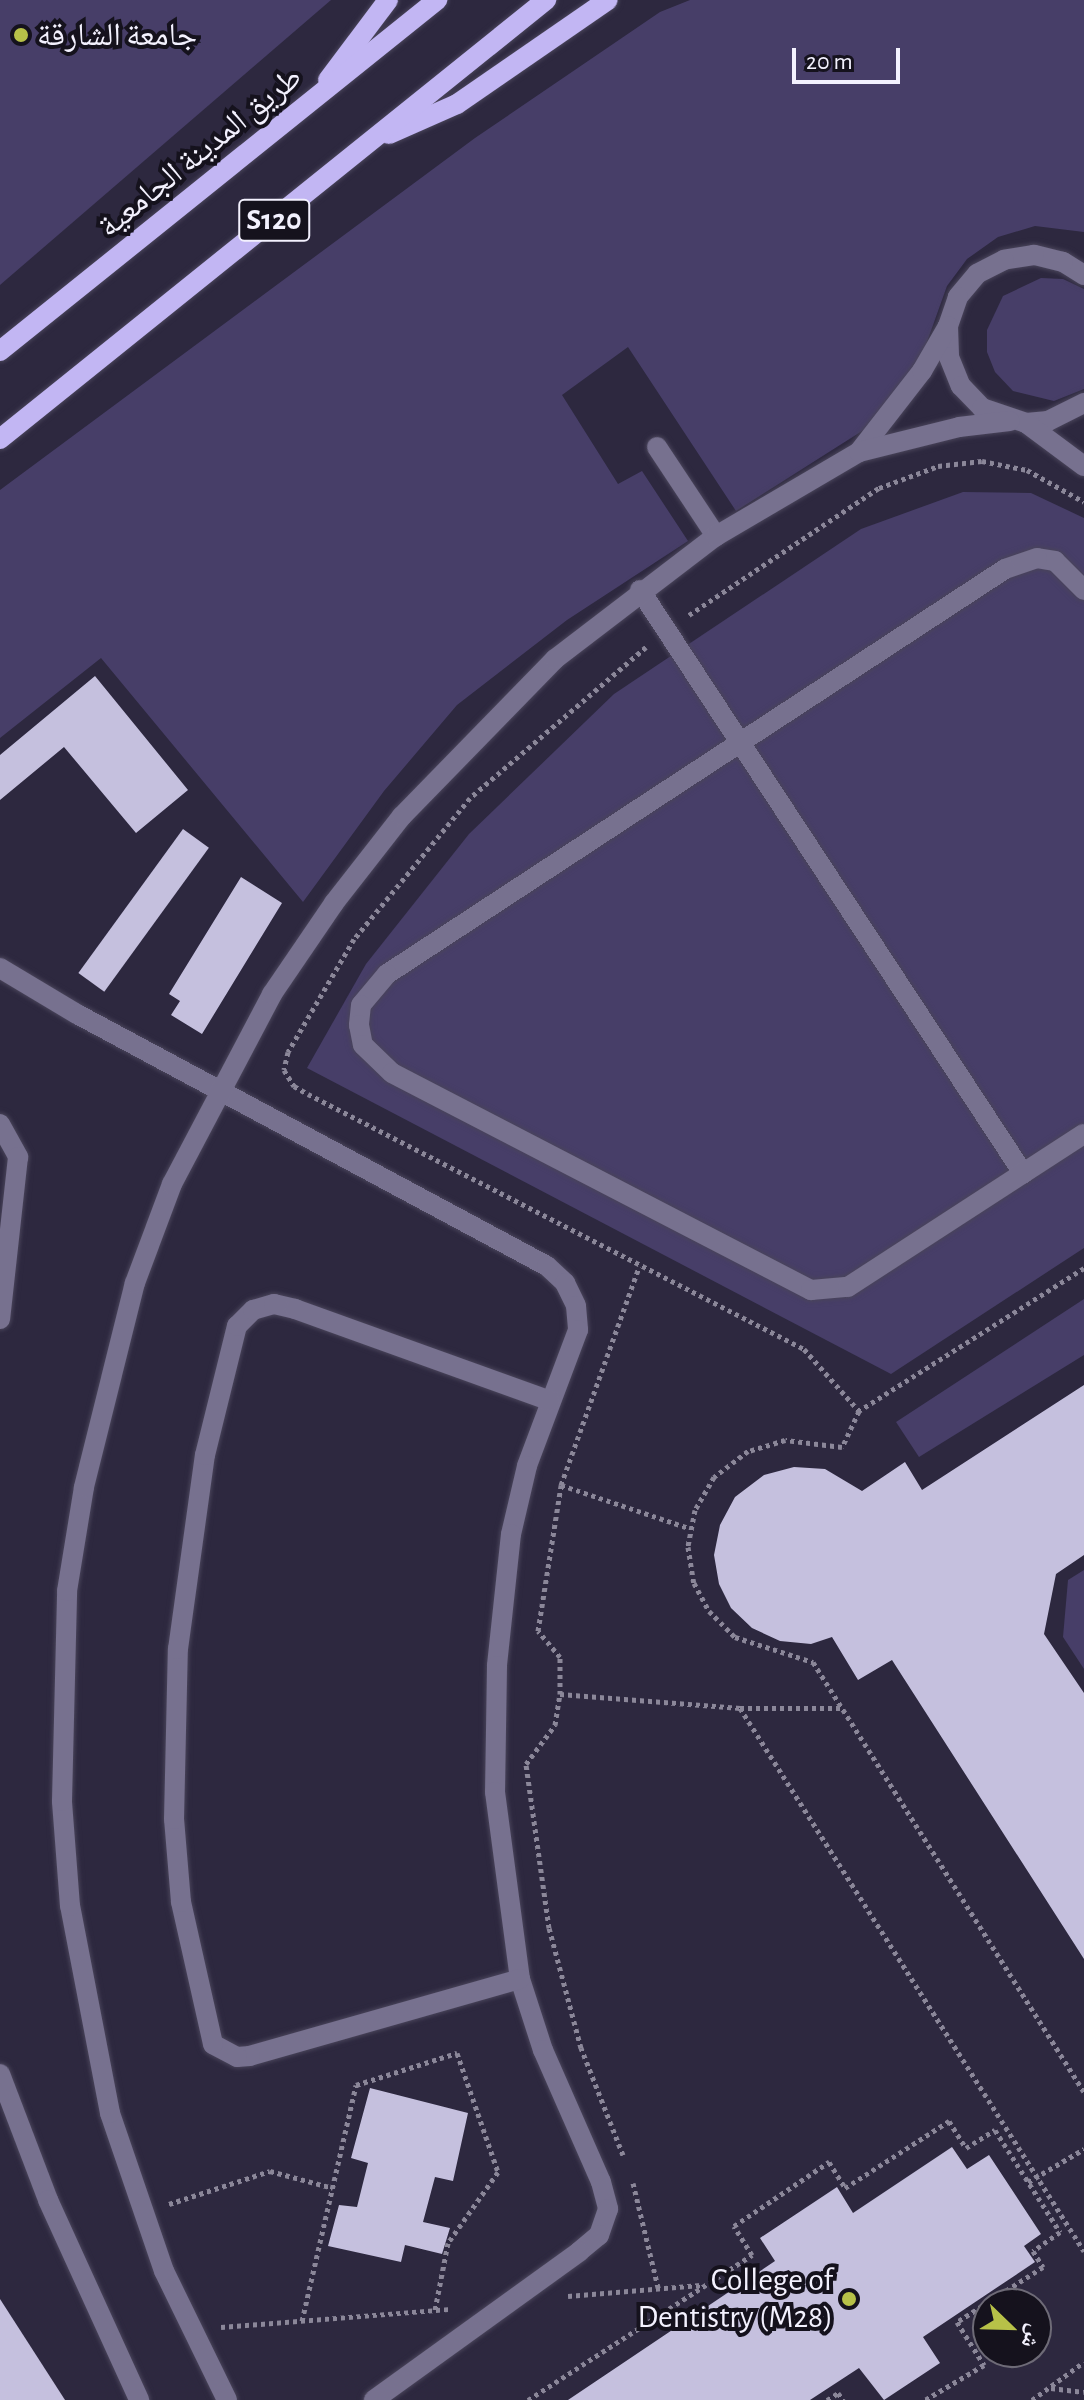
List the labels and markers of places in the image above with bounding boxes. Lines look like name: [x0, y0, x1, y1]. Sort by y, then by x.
place label: جامعة الشارقة: [37, 16, 197, 54]
marker: جامعة الشارقة: [12, 26, 30, 44]
place label: College of Dentistry (M28): [637, 2262, 833, 2337]
marker: College of Dentistry (M28): [840, 2290, 858, 2308]

